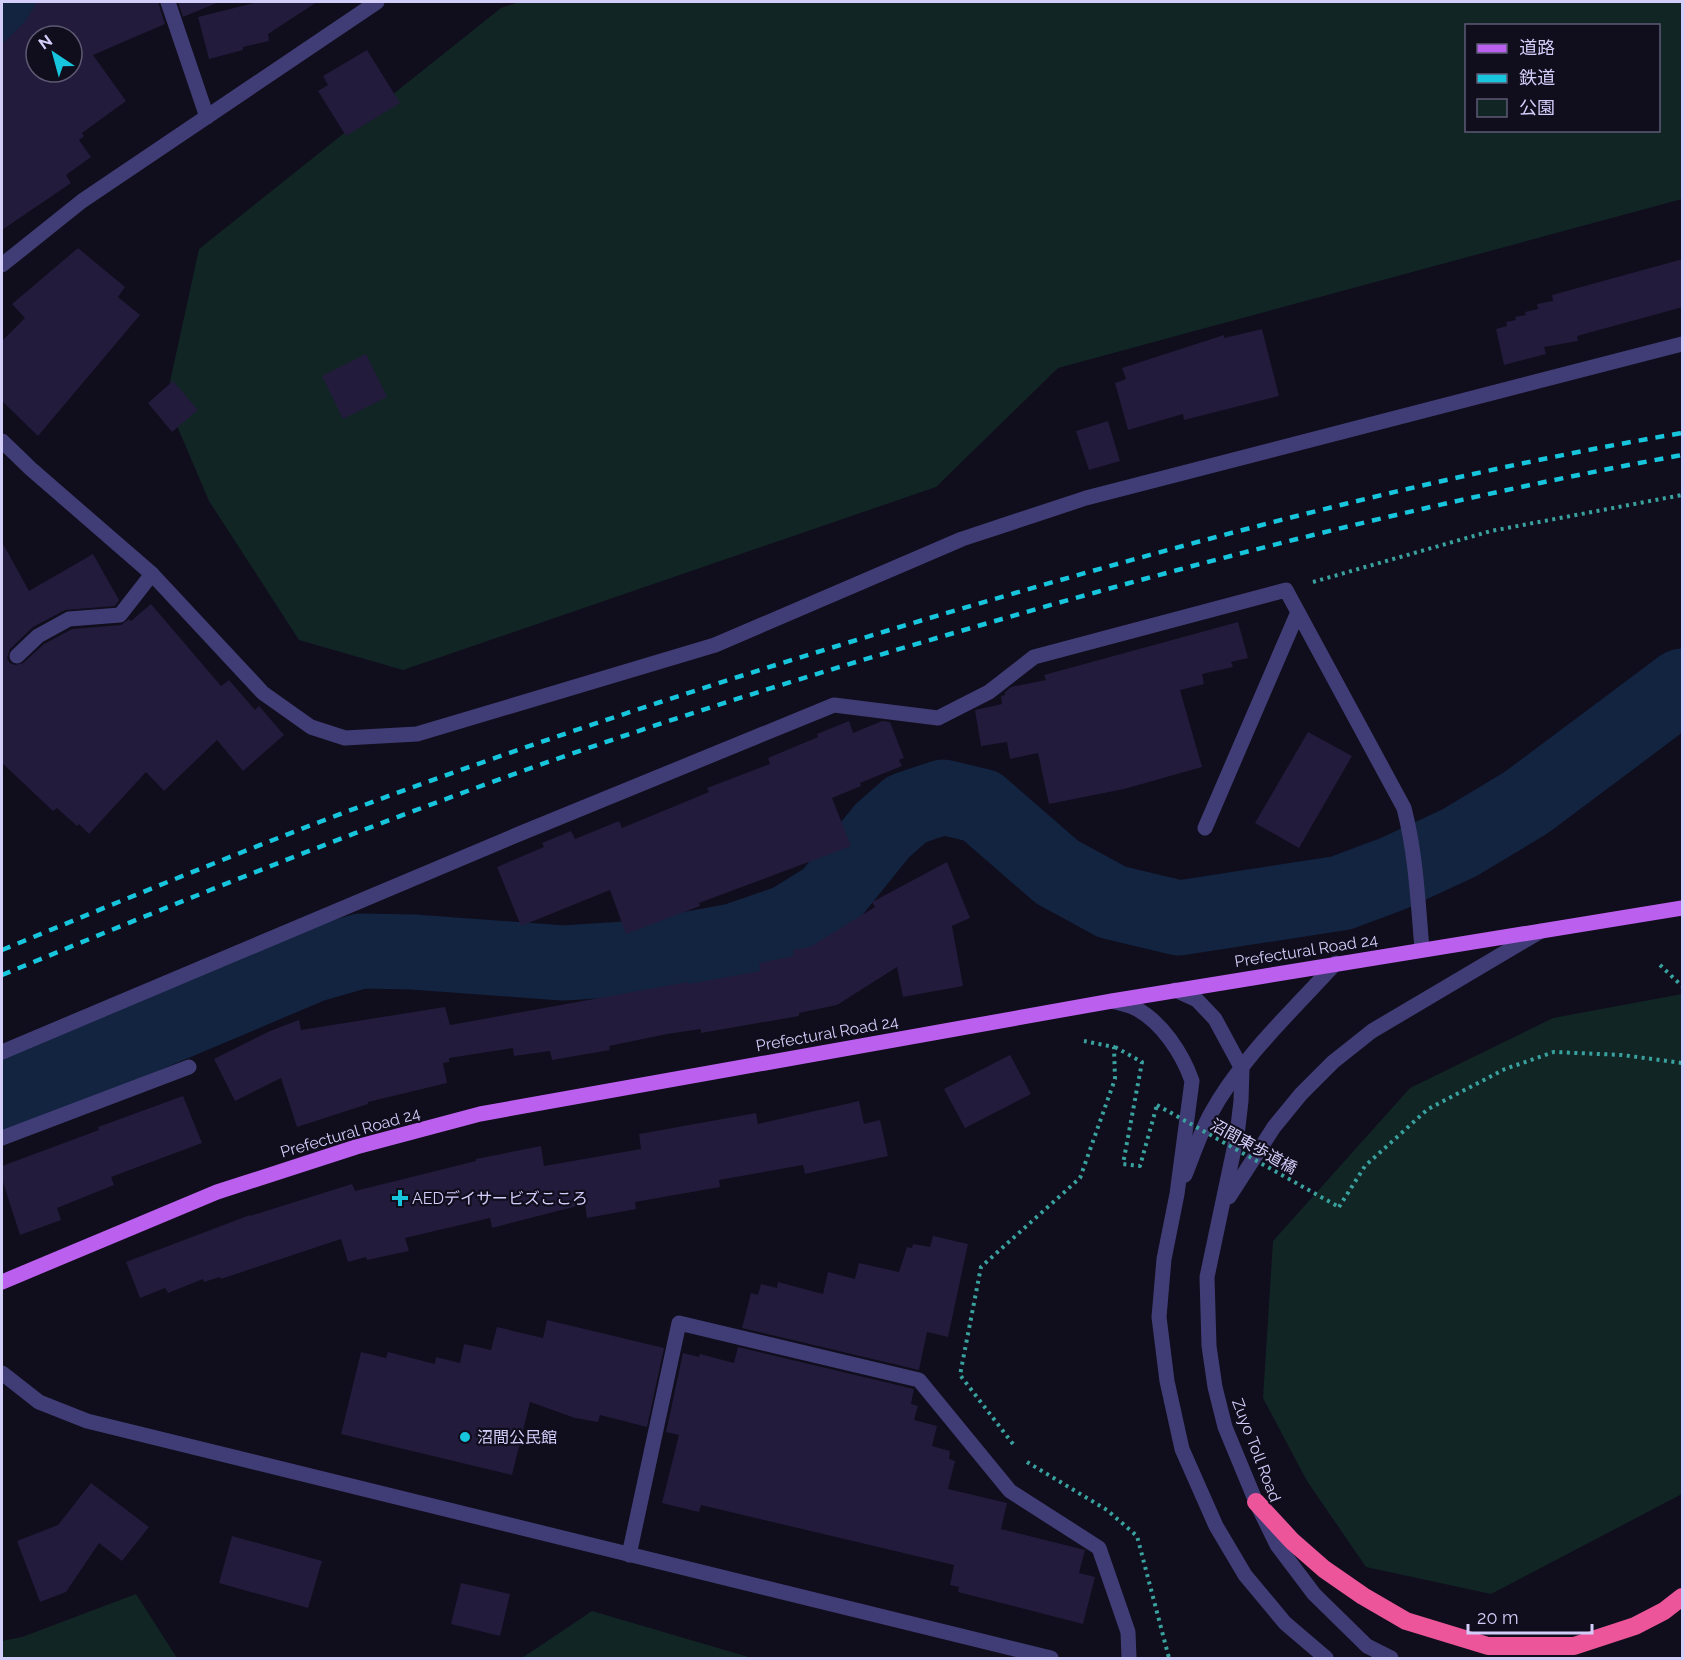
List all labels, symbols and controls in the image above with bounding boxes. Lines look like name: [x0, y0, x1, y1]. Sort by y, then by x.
north arrow: [24, 24, 84, 84]
legend: [1465, 24, 1660, 132]
text: N: [35, 31, 56, 54]
text: 道路: [1519, 37, 1555, 58]
text: 鉄道: [1519, 67, 1555, 88]
text: 公園: [1519, 97, 1555, 118]
street label: Prefectural Road 24: [1233, 930, 1379, 971]
street label: Prefectural Road 24: [754, 1012, 900, 1055]
street label: Prefectural Road 24: [278, 1103, 422, 1162]
street label: 沼間東歩道橋: [1207, 1115, 1300, 1178]
place label: AEDデイサービズこころ: [412, 1189, 588, 1208]
marker: AEDデイサービズこころ: [393, 1191, 407, 1205]
street label: Zuyo Toll Road: [1228, 1396, 1285, 1505]
place label: 沼間公民館: [477, 1428, 557, 1447]
marker: 沼間公民館: [458, 1430, 472, 1444]
scale bar: [1468, 1597, 1592, 1635]
text: 20 m: [1477, 1607, 1519, 1628]

